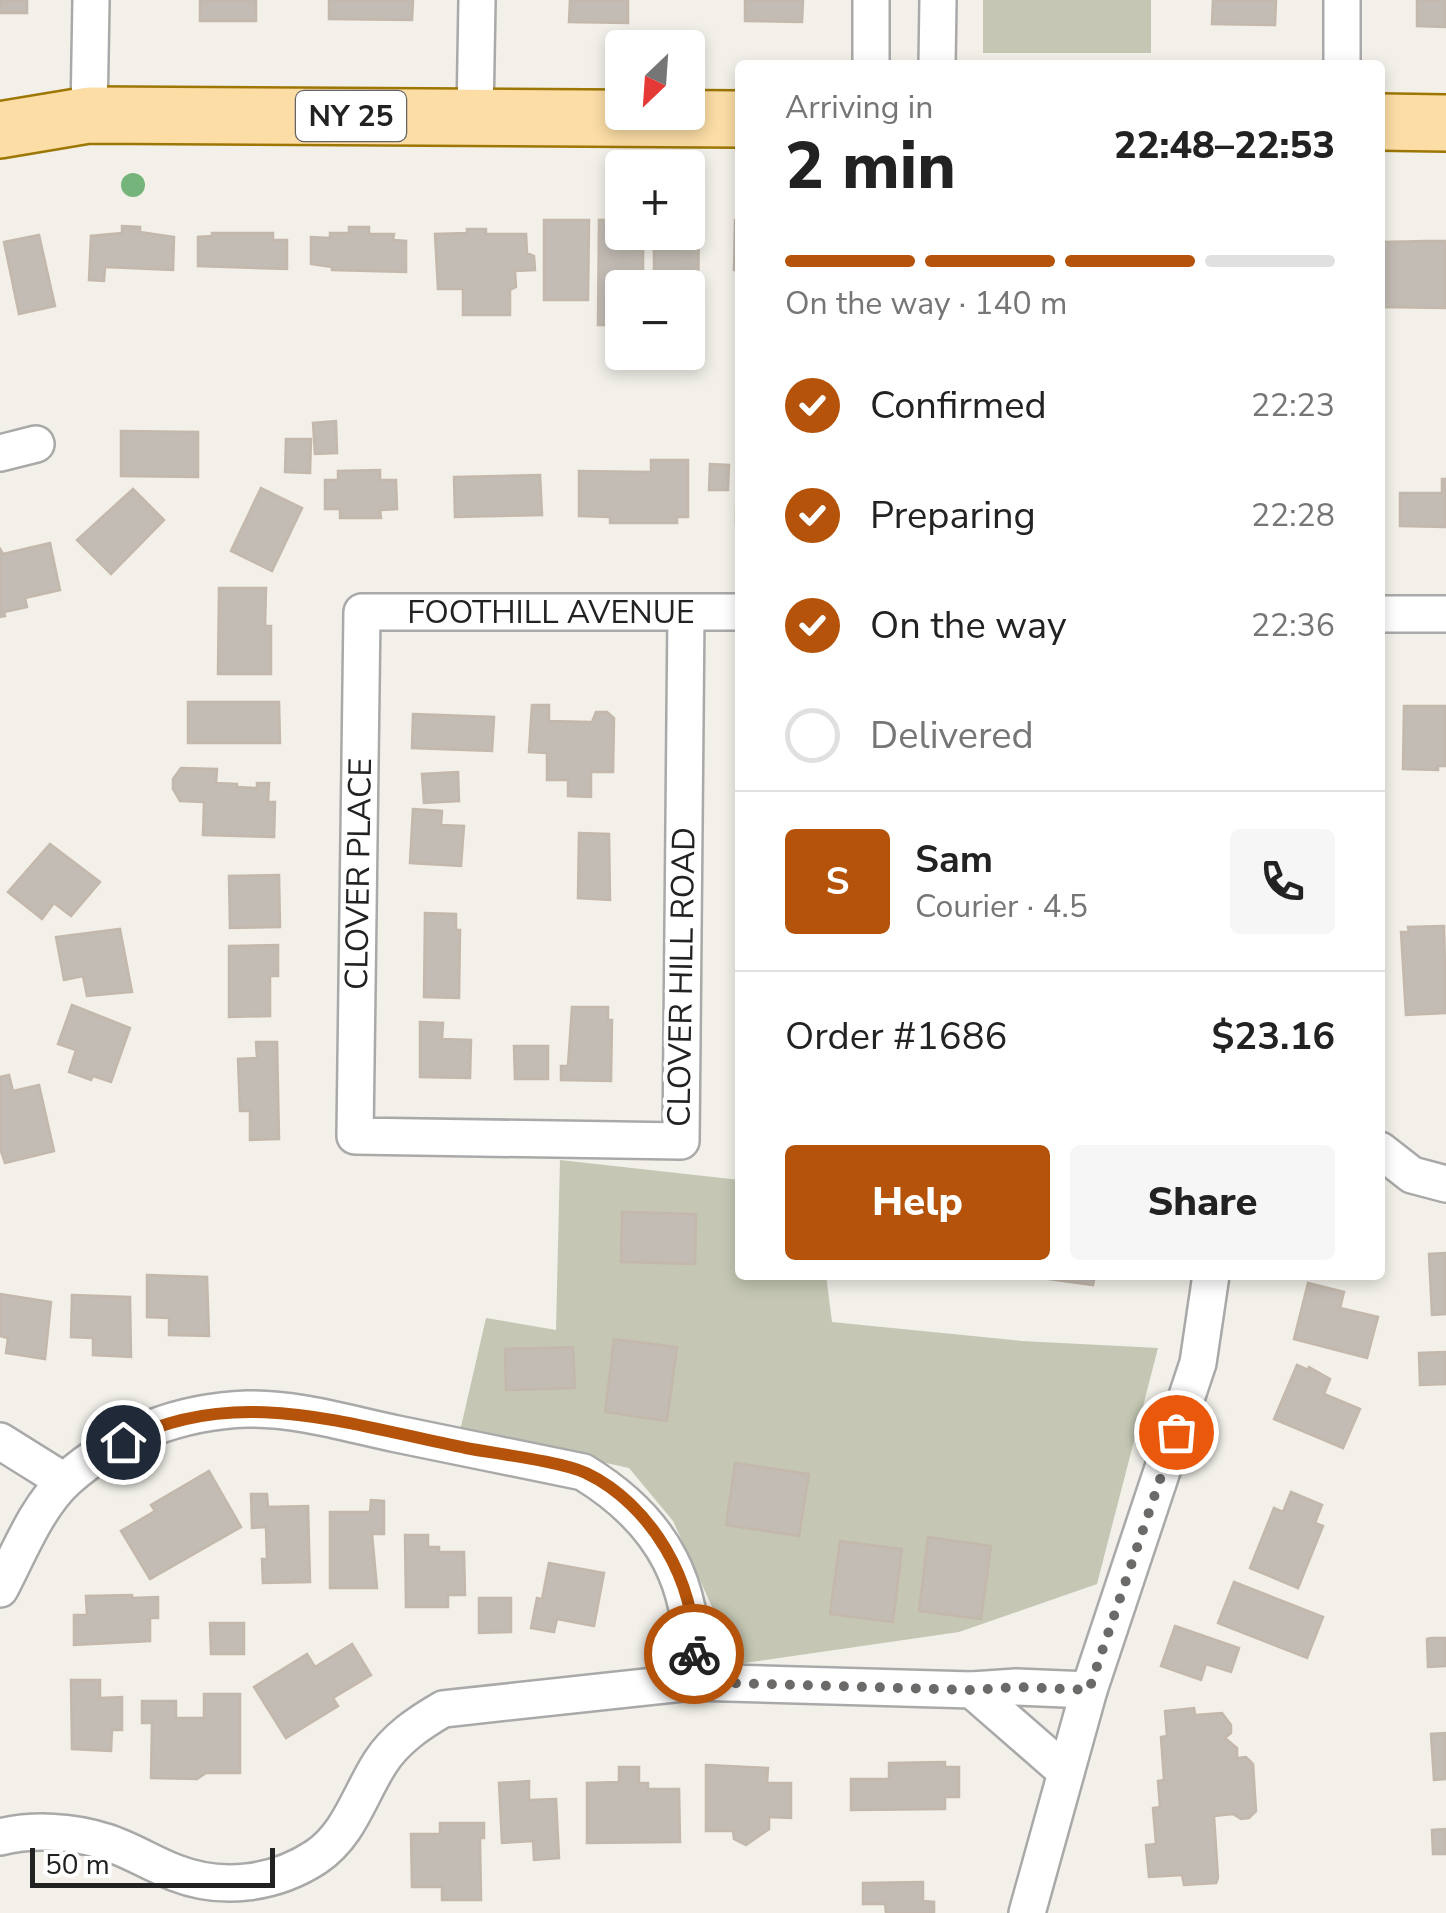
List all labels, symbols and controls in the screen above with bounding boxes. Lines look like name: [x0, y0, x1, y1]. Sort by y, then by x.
north arrow: [605, 30, 705, 130]
map controls: [605, 30, 705, 370]
text: Arriving in: [785, 86, 933, 129]
road number: NY 25: [296, 91, 406, 141]
text: 22:48–22:53: [1114, 120, 1335, 171]
text: 2 min: [785, 122, 956, 211]
button: +: [605, 150, 705, 250]
button: −: [605, 270, 705, 370]
text: On the way · 140 m: [785, 282, 1067, 325]
icon: check: [785, 378, 840, 433]
text: Confirmed: [870, 380, 1047, 431]
text: 22:23: [1251, 384, 1335, 427]
icon: check: [785, 488, 840, 543]
text: Preparing: [870, 490, 1036, 541]
text: 22:28: [1251, 494, 1335, 537]
street label: FOOTHILL AVENUE: [407, 591, 695, 634]
icon: check: [785, 598, 840, 653]
text: On the way: [870, 600, 1066, 651]
text: 22:36: [1251, 604, 1335, 647]
text: Delivered: [870, 710, 1034, 761]
street label: CLOVER PLACE: [335, 758, 382, 990]
street label: CLOVER HILL ROAD: [657, 827, 706, 1127]
button: phone: [1230, 829, 1335, 934]
text: Sam: [915, 834, 993, 885]
text: S: [826, 856, 849, 907]
text: Courier · 4.5: [915, 885, 1088, 928]
text: Order #1686: [785, 1011, 1007, 1062]
text: $23.16: [1212, 1011, 1335, 1062]
button: Help: [785, 1145, 1050, 1260]
button: Share: [1070, 1145, 1335, 1260]
pin: [1134, 1390, 1219, 1475]
pin: [81, 1400, 166, 1485]
icon: bag: [1149, 1405, 1204, 1460]
icon: home: [96, 1415, 151, 1470]
courier: [644, 1604, 744, 1704]
icon: bike: [667, 1627, 722, 1682]
scale bar: [30, 1843, 275, 1888]
text: 50 m: [45, 1846, 110, 1884]

